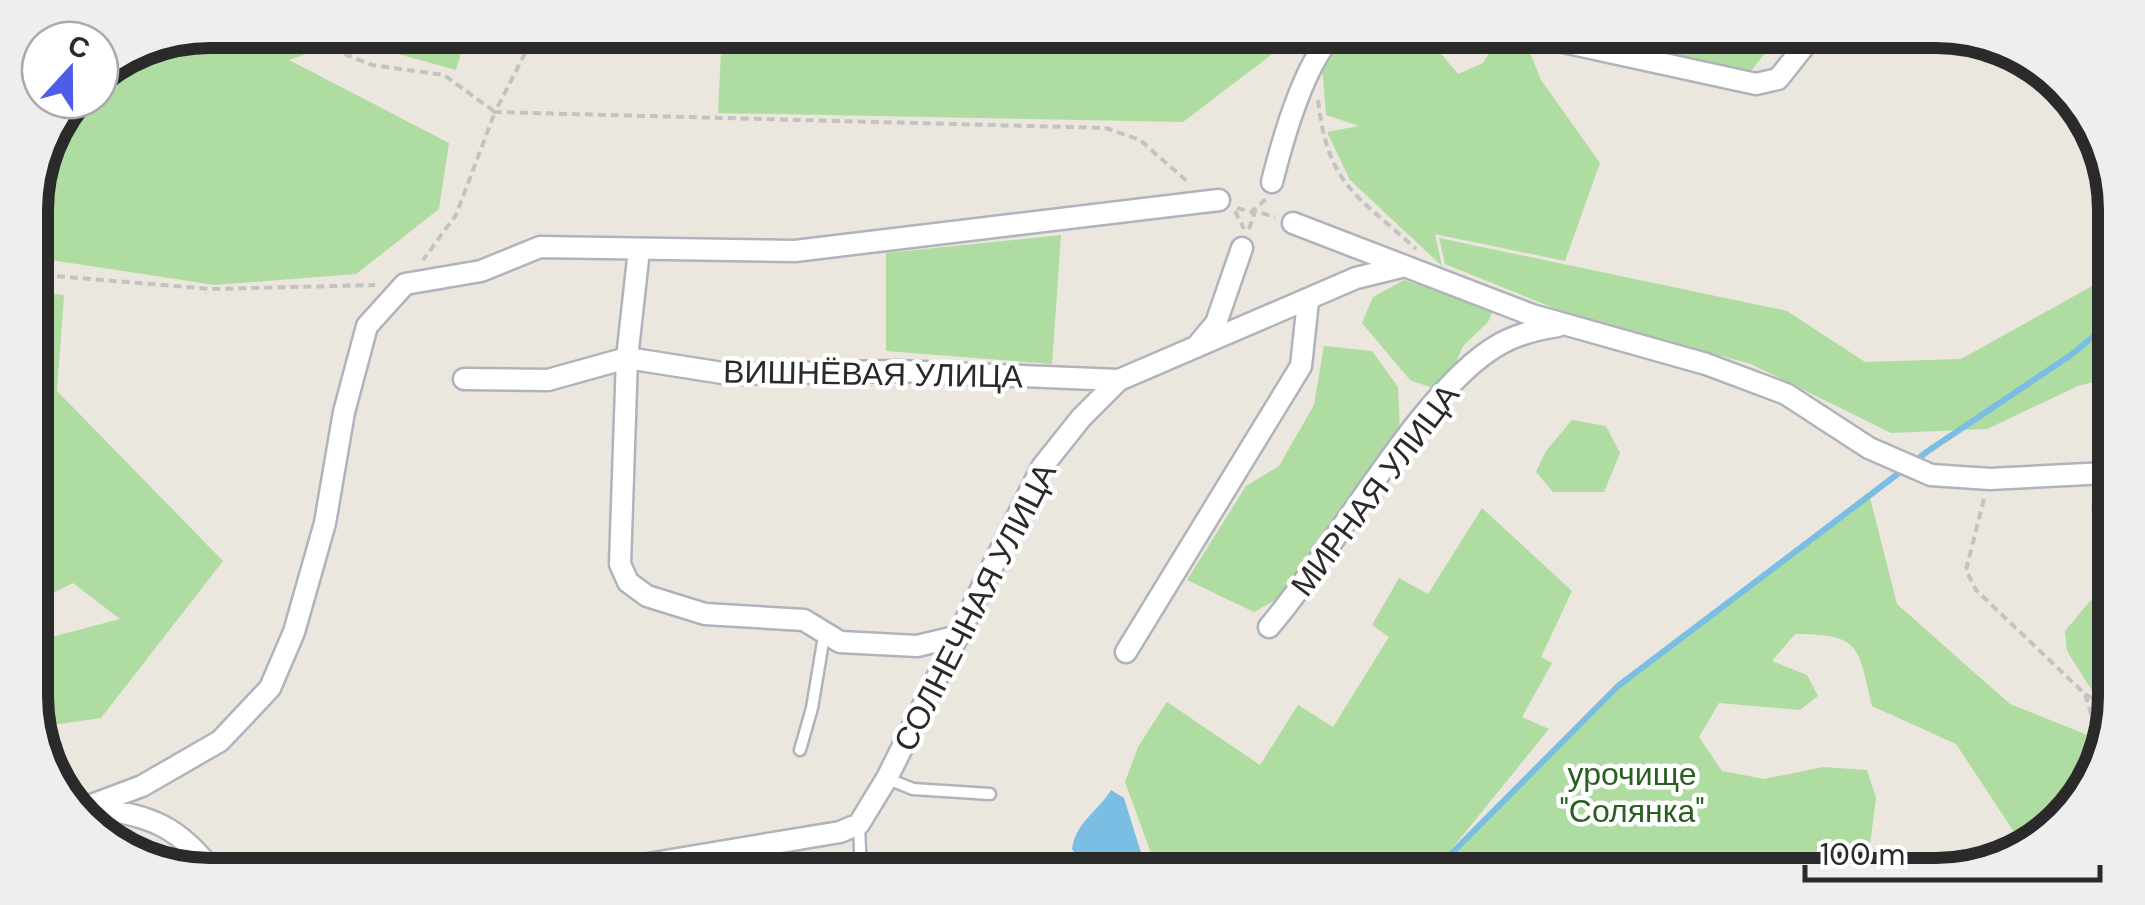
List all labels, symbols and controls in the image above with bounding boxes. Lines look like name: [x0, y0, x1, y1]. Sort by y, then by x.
north arrow: [20, 20, 120, 120]
text: С: [63, 26, 95, 68]
street label: ВИШНЁВАЯ УЛИЦА: [723, 350, 1024, 398]
street label: МИРНАЯ УЛИЦА: [1281, 375, 1469, 605]
street label: СОЛНЕЧНАЯ УЛИЦА: [884, 455, 1066, 758]
park label: урочище "Солянка": [1560, 753, 1705, 832]
scale bar: [1805, 820, 2100, 882]
text: 100 m: [1820, 835, 1905, 874]

